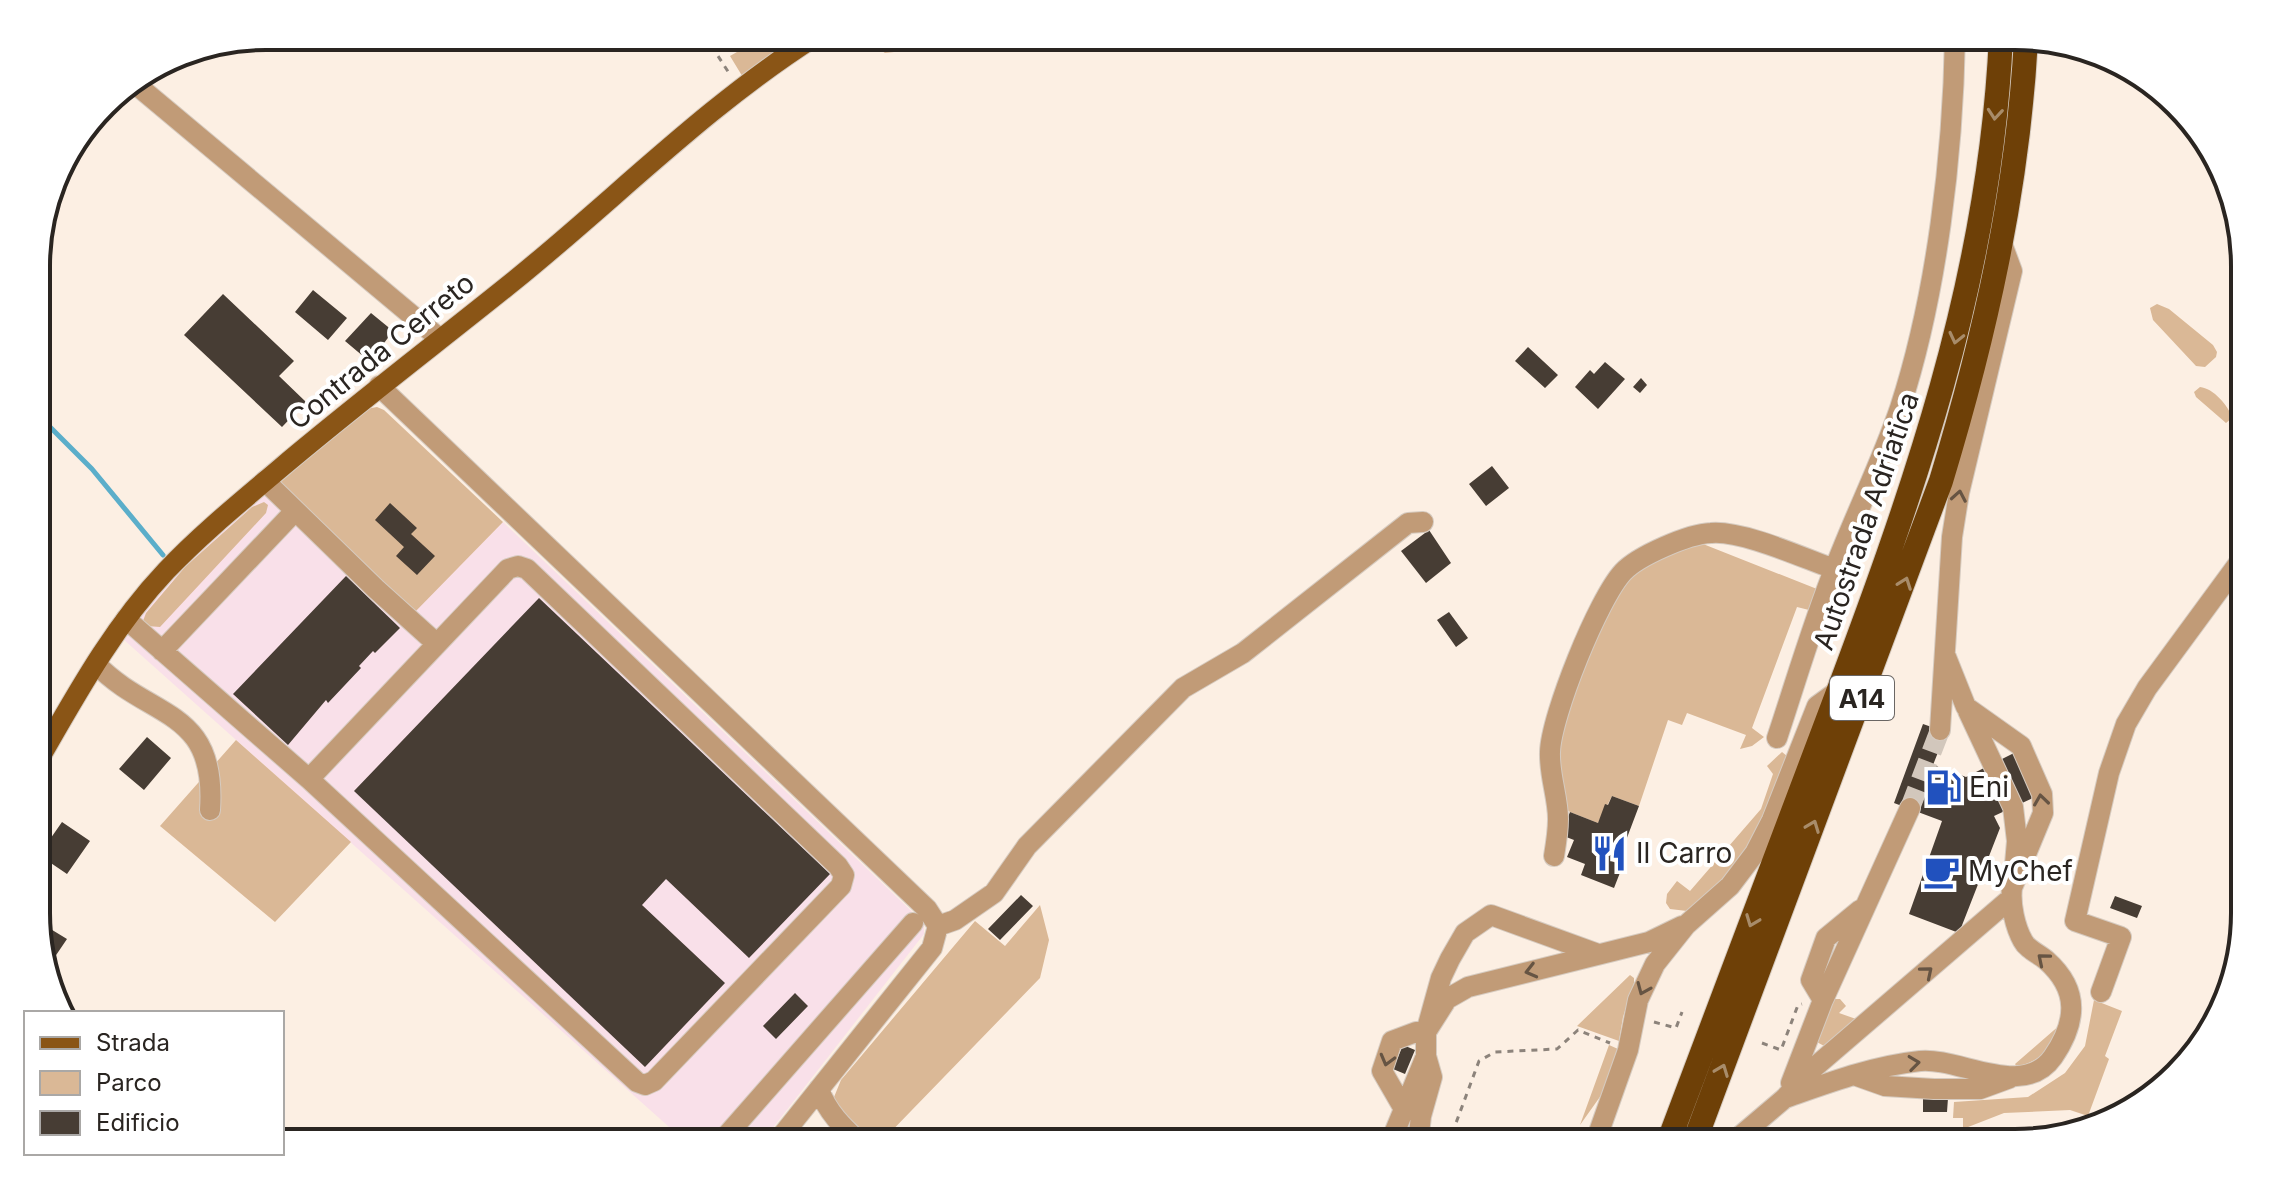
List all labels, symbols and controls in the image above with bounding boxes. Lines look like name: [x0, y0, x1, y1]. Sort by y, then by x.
one-way arrow: [1987, 108, 2004, 121]
street label: Contrada Cerreto: [281, 265, 481, 437]
one-way arrow: [1948, 330, 1965, 344]
street label: Autostrada Adriatica: [1806, 388, 1926, 654]
one-way arrow: [1949, 489, 1966, 503]
one-way arrow: [1895, 577, 1912, 591]
road number: A14: [1830, 676, 1894, 720]
fuel station icon: Eni: [1924, 768, 1962, 806]
place label: Eni: [1969, 770, 2009, 804]
one-way arrow: [2033, 793, 2050, 806]
one-way arrow: [1803, 820, 1820, 834]
restaurant icon: Il Carro: [1591, 834, 1629, 872]
place label: Il Carro: [1636, 836, 1732, 870]
cafe icon: MyChef: [1923, 852, 1961, 890]
place label: MyChef: [1968, 854, 2073, 888]
one-way arrow: [1745, 913, 1762, 927]
one-way arrow: [2038, 954, 2052, 969]
one-way arrow: [1525, 961, 1539, 978]
one-way arrow: [1917, 967, 1932, 982]
one-way arrow: [1637, 981, 1653, 996]
legend: [24, 1011, 284, 1155]
text: Strada: [96, 1028, 170, 1057]
one-way arrow: [1379, 1053, 1396, 1066]
one-way arrow: [1907, 1054, 1920, 1071]
one-way arrow: [1712, 1064, 1729, 1078]
text: Parco: [96, 1068, 162, 1097]
text: Edificio: [96, 1108, 180, 1137]

